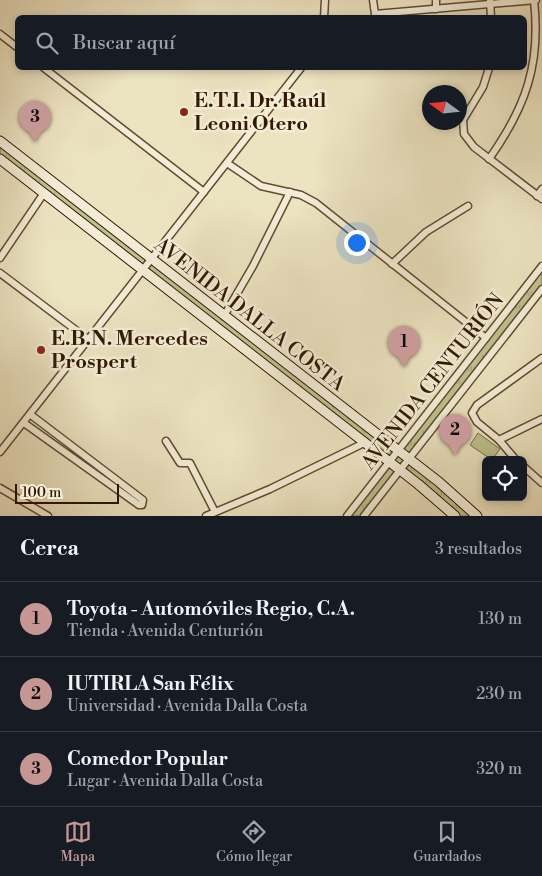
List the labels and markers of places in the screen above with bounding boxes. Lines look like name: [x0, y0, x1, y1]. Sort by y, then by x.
place label: E.T.I. Dr. Raúl Leoni Otero: [194, 89, 327, 137]
pin: 3: [19, 101, 51, 142]
marker: E.T.I. Dr. Raúl Leoni Otero: [178, 106, 190, 118]
pin: 1: [388, 326, 420, 367]
place label: E.B.N. Mercedes Prospert: [51, 327, 208, 375]
marker: E.B.N. Mercedes Prospert: [35, 344, 47, 356]
pin: 2: [439, 414, 471, 455]

